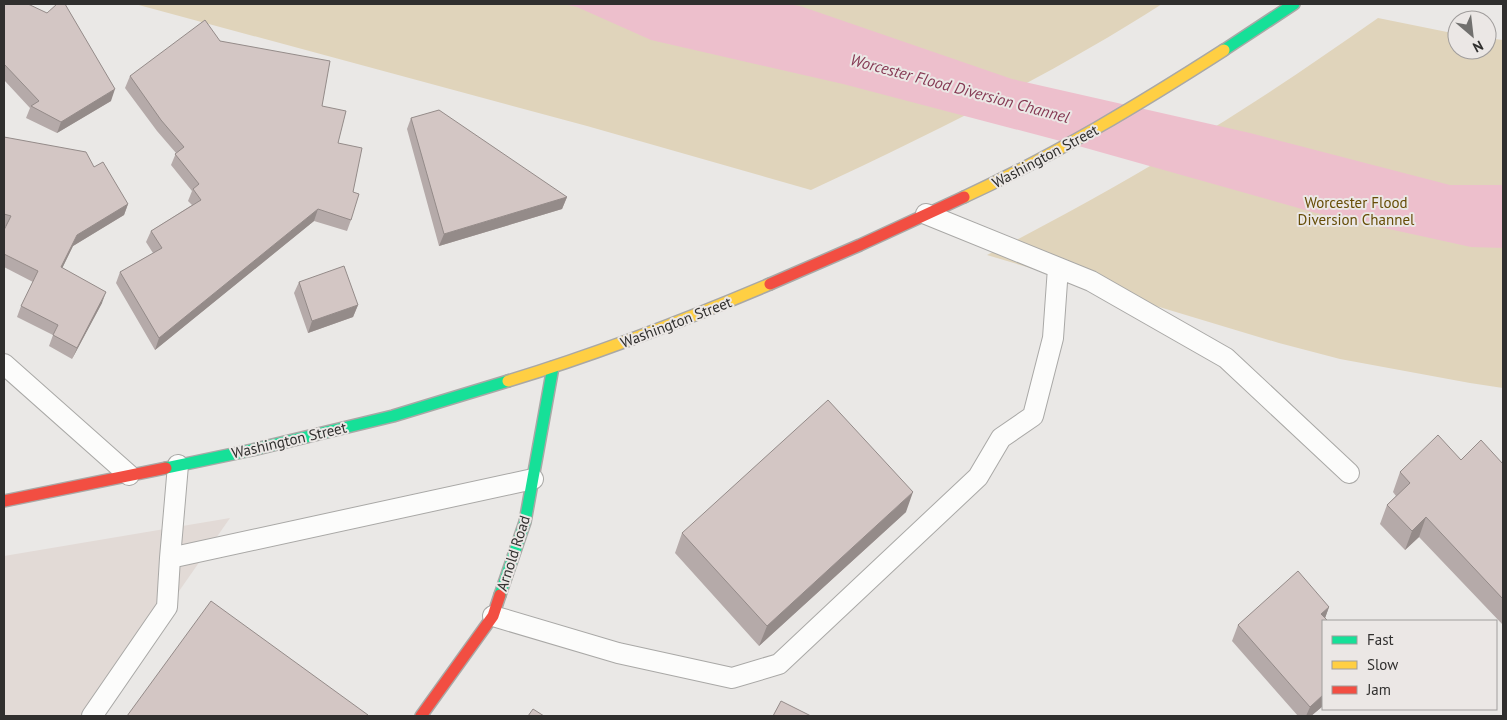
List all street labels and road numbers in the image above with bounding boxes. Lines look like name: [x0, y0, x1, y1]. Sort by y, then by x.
street label: Washington Street: [989, 120, 1101, 192]
street label: Washington Street: [618, 292, 734, 352]
street label: Washington Street: [230, 418, 348, 462]
street label: Arnold Road: [492, 513, 534, 593]

